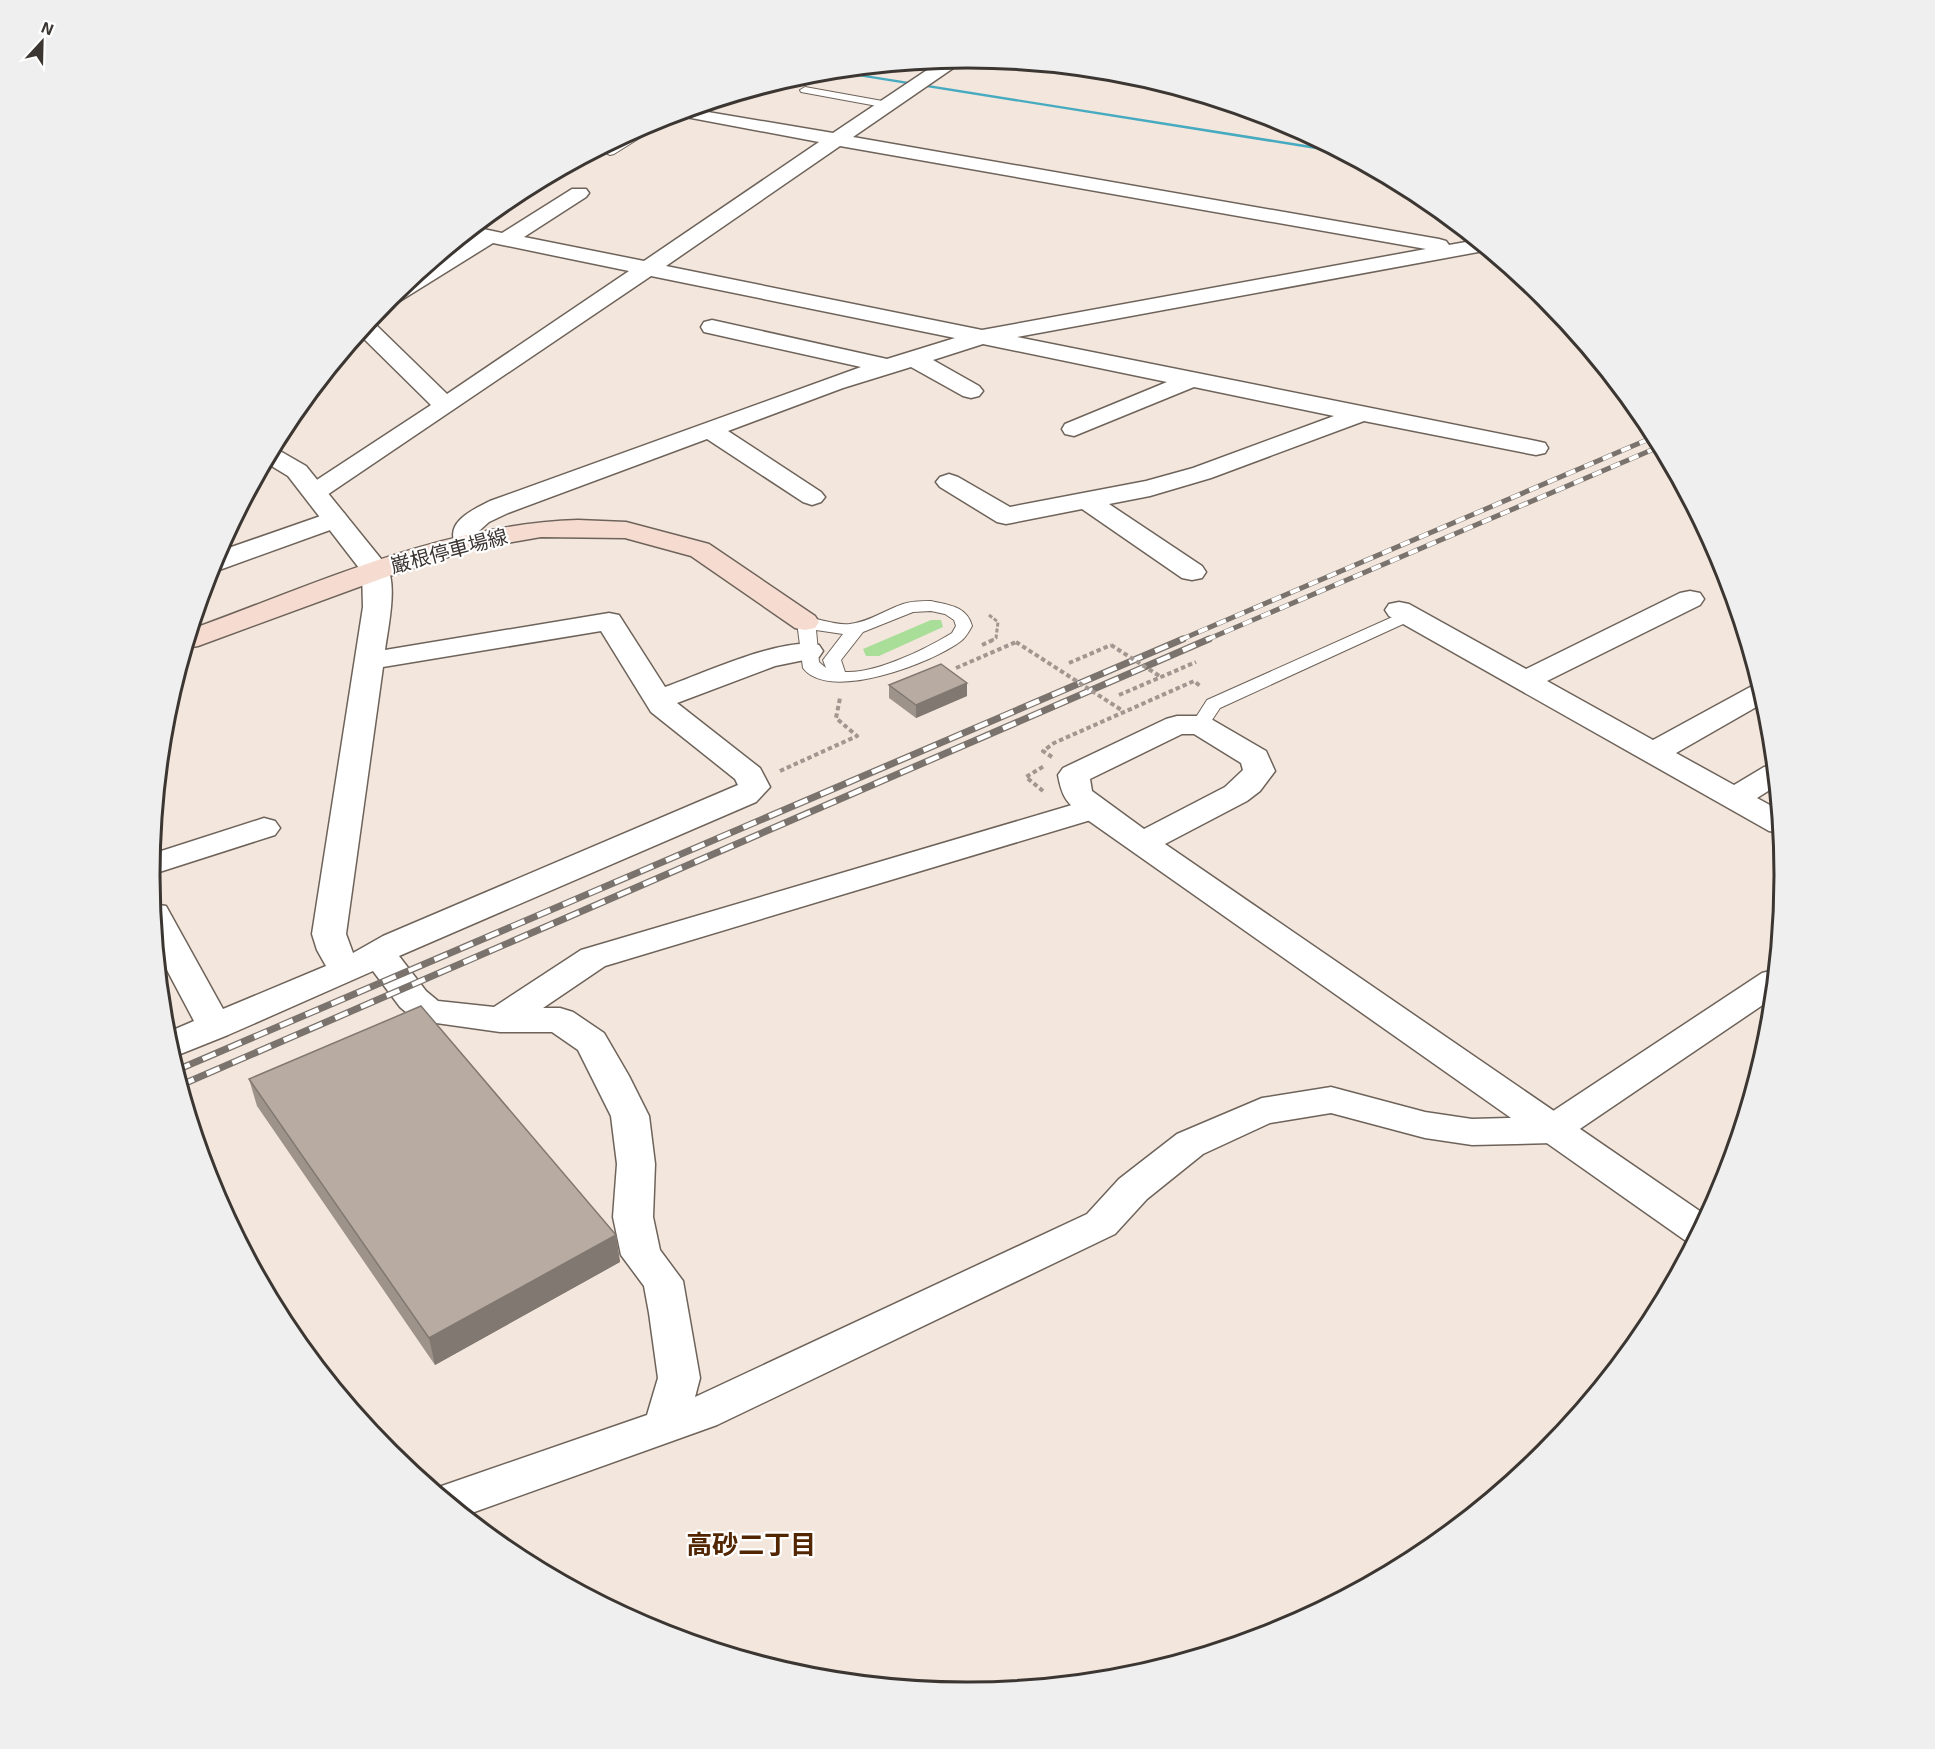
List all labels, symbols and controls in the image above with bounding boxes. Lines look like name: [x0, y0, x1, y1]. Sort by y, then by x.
north arrow: [12, 12, 72, 72]
text: N: [39, 17, 57, 39]
street label: 巌根停車場線: [388, 523, 510, 577]
district label: 高砂二丁目: [686, 1528, 816, 1559]

